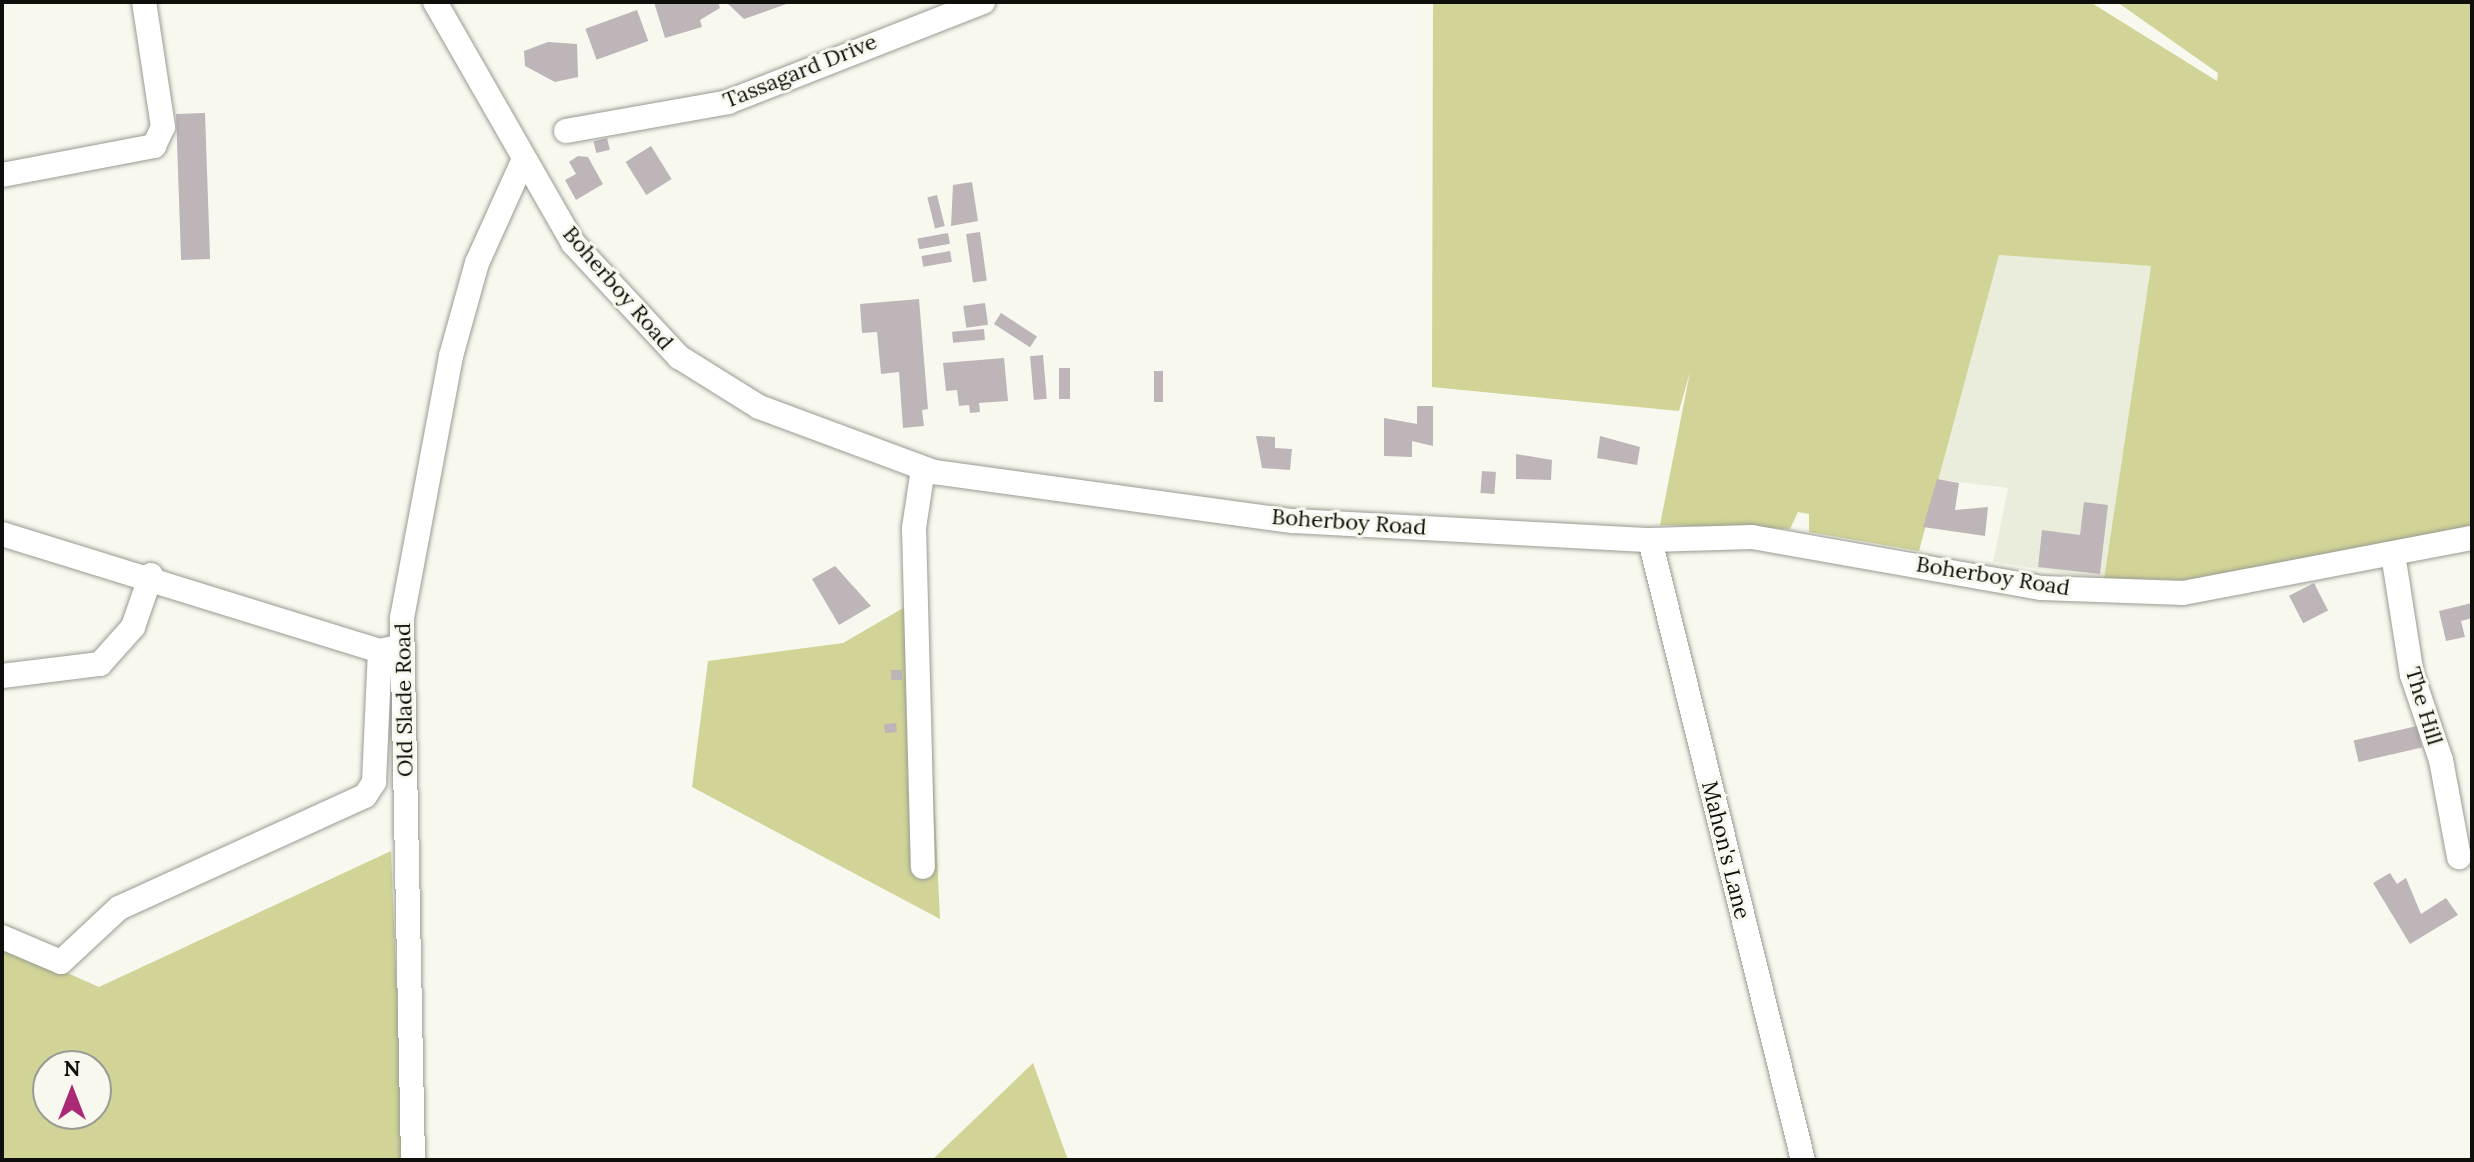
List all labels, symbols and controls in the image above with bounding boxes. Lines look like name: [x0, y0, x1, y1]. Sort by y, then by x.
street label: Tassagard Drive: [719, 28, 881, 114]
street label: Boherboy Road: [557, 221, 679, 355]
street label: Boherboy Road: [1271, 503, 1427, 541]
street label: Boherboy Road: [1914, 551, 2072, 601]
street label: Old Slade Road: [389, 623, 419, 777]
street label: The Hill: [2400, 664, 2448, 748]
street label: Mahon's Lane: [1696, 778, 1756, 922]
north arrow: [32, 1050, 112, 1130]
text: N: [63, 1054, 81, 1082]

